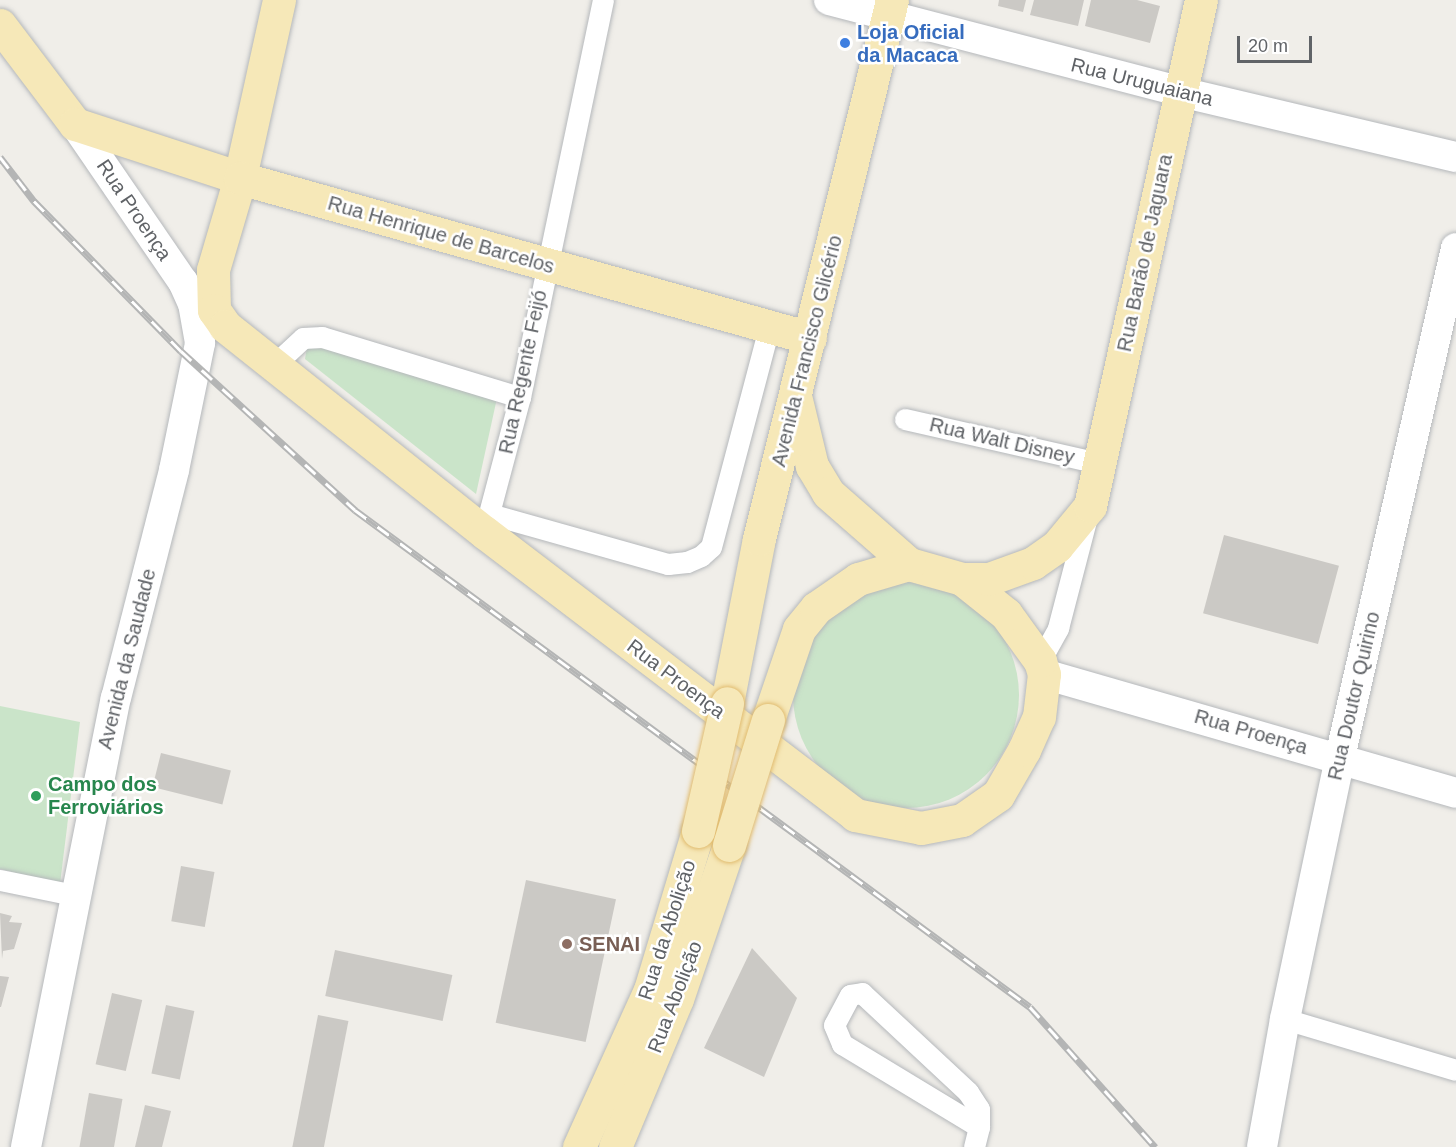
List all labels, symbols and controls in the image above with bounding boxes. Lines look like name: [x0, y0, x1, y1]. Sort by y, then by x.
place label: Loja Oficial da Macaca: [857, 20, 965, 67]
scale bar: [1240, 24, 1315, 62]
marker: Loja Oficial da Macaca: [838, 36, 852, 50]
text: 20 m: [1248, 36, 1288, 56]
street label: Rua Uruguaiana: [1068, 53, 1216, 111]
street label: Rua Barão de Jaguara: [1112, 152, 1178, 354]
street label: Rua Proença: [91, 155, 177, 265]
street label: Rua Henrique de Barcelos: [325, 191, 557, 279]
street label: Avenida Francisco Glicério: [767, 233, 847, 469]
street label: Rua Regente Feijó: [494, 288, 552, 456]
street label: Rua Walt Disney: [927, 413, 1077, 469]
street label: Avenida da Saudade: [93, 566, 161, 752]
street label: Rua Doutor Quirino: [1323, 609, 1385, 783]
street label: Rua Proença: [622, 634, 730, 724]
street label: Rua Proença: [1192, 704, 1310, 760]
place label: Campo dos Ferroviários: [48, 772, 164, 819]
marker: Campo dos Ferroviários: [29, 789, 43, 803]
street label: Rua da Abolição: [633, 856, 701, 1004]
place label: SENAI: [579, 932, 640, 956]
marker: SENAI: [560, 937, 574, 951]
street label: Rua Abolição: [642, 937, 708, 1057]

